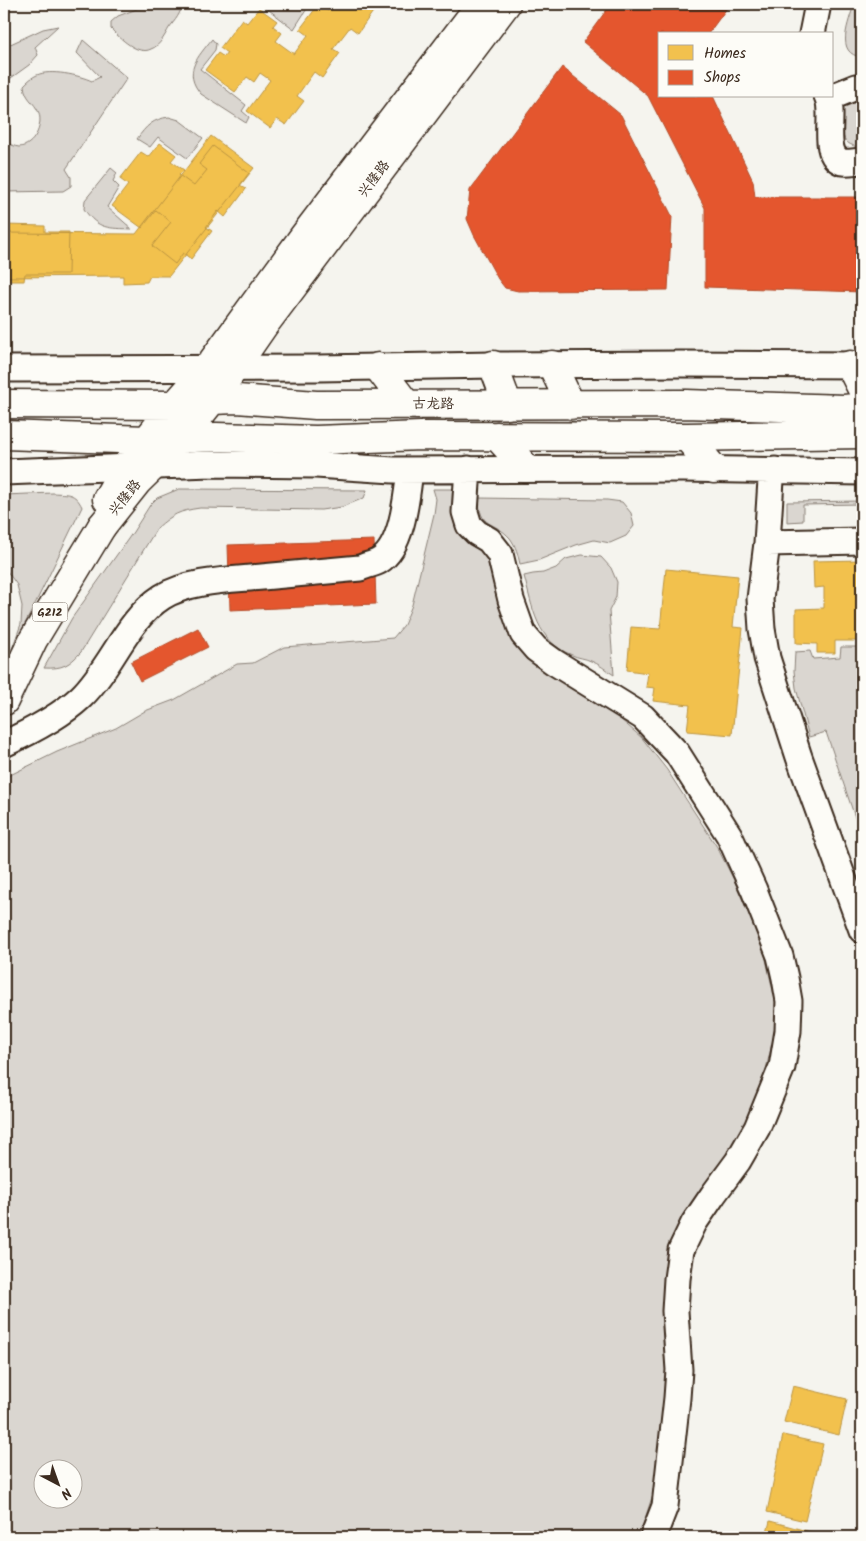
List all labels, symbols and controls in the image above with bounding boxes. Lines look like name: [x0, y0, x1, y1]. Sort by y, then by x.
legend: [658, 32, 834, 98]
text: Homes: [704, 42, 747, 66]
text: Shops: [704, 66, 741, 90]
street label: 兴隆路: [353, 156, 395, 202]
street label: 古龙路: [412, 393, 454, 415]
street label: 兴隆路: [103, 475, 147, 521]
road number: G212: [32, 602, 68, 622]
north arrow: [32, 1458, 82, 1508]
text: N: [55, 1482, 76, 1504]

